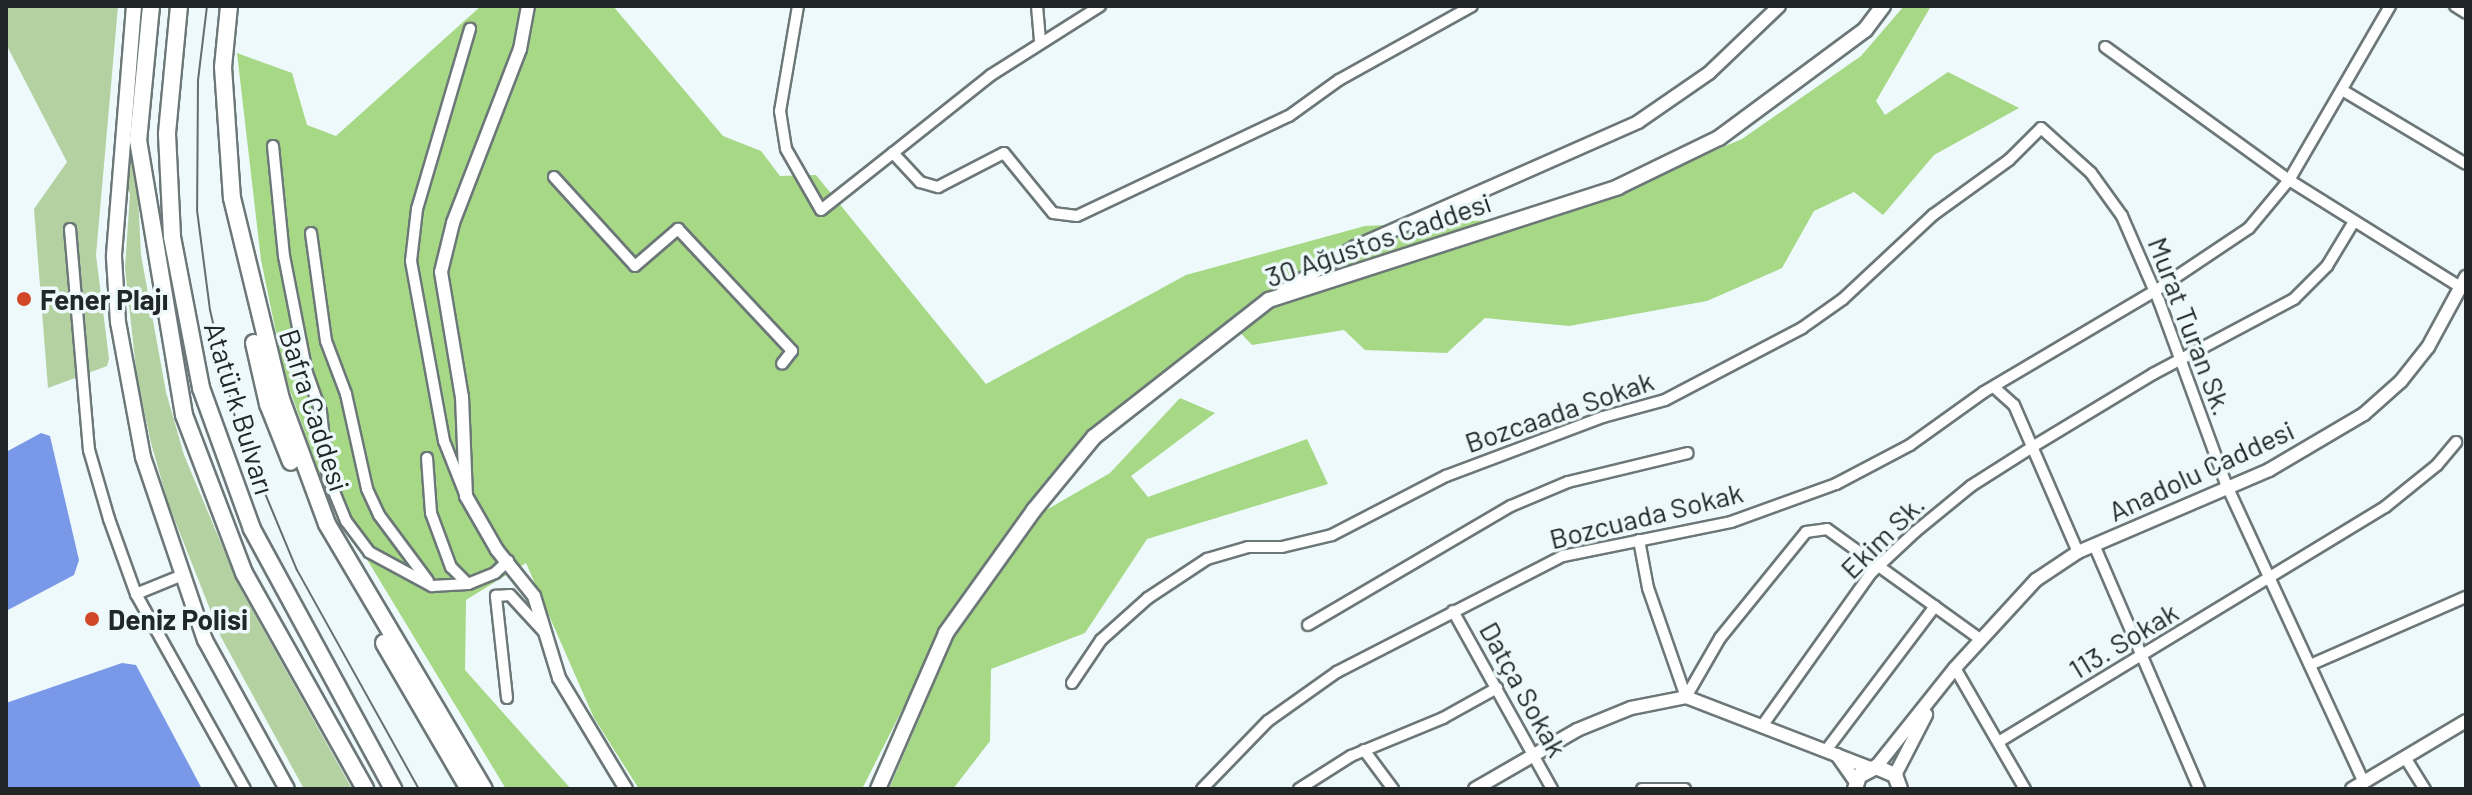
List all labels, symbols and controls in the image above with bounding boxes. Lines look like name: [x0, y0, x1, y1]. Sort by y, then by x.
street label: 30 Ağustos Caddesi: [1261, 185, 1495, 293]
street label: Murat Turan Sk.: [2142, 232, 2240, 420]
place label: Fener Plajı: [40, 282, 168, 316]
marker: Fener Plajı: [15, 290, 33, 308]
street label: Atatürk Bulvarı: [198, 318, 282, 498]
street label: Bafra Caddesi: [273, 325, 357, 495]
street label: Bozcaada Sokak: [1460, 363, 1658, 459]
street label: Anadolu Caddesi: [2103, 412, 2299, 528]
street label: Bozcuada Sokak: [1546, 475, 1746, 555]
street label: Ekim Sk.: [1833, 487, 1931, 585]
street label: 113. Sokak: [2062, 594, 2184, 686]
place label: Deniz Polisi: [108, 602, 248, 636]
marker: Deniz Polisi: [83, 610, 101, 628]
street label: Datça Sokak: [1473, 616, 1575, 762]

